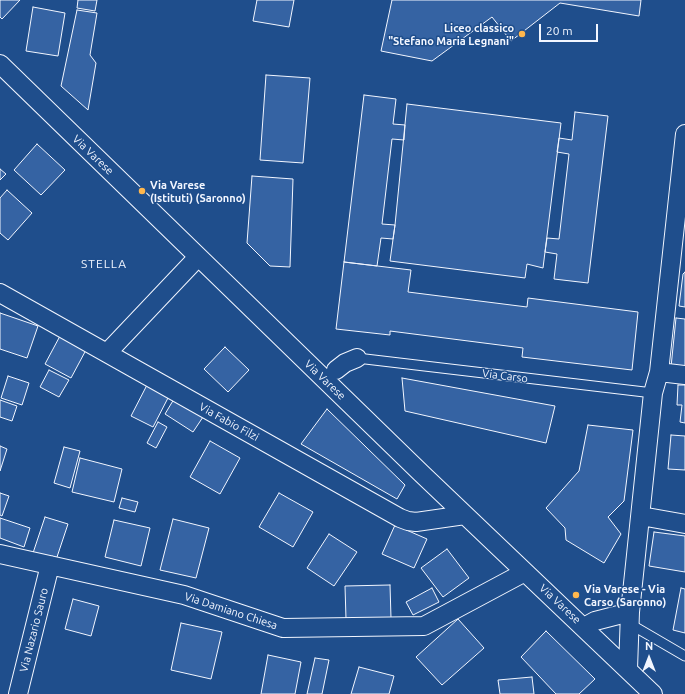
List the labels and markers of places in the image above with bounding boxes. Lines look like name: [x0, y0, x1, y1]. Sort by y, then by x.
place label: Liceo classico "Stefano Maria Legnani": [388, 21, 514, 47]
marker: Liceo classico "Stefano Maria Legnani": [517, 29, 527, 39]
place label: Via Varese (Istituti) (Saronno): [150, 178, 246, 204]
marker: Via Varese (Istituti) (Saronno): [137, 186, 147, 196]
place label: Via Varese - Via Carso (Saronno): [584, 582, 666, 608]
marker: Via Varese - Via Carso (Saronno): [571, 590, 581, 600]

